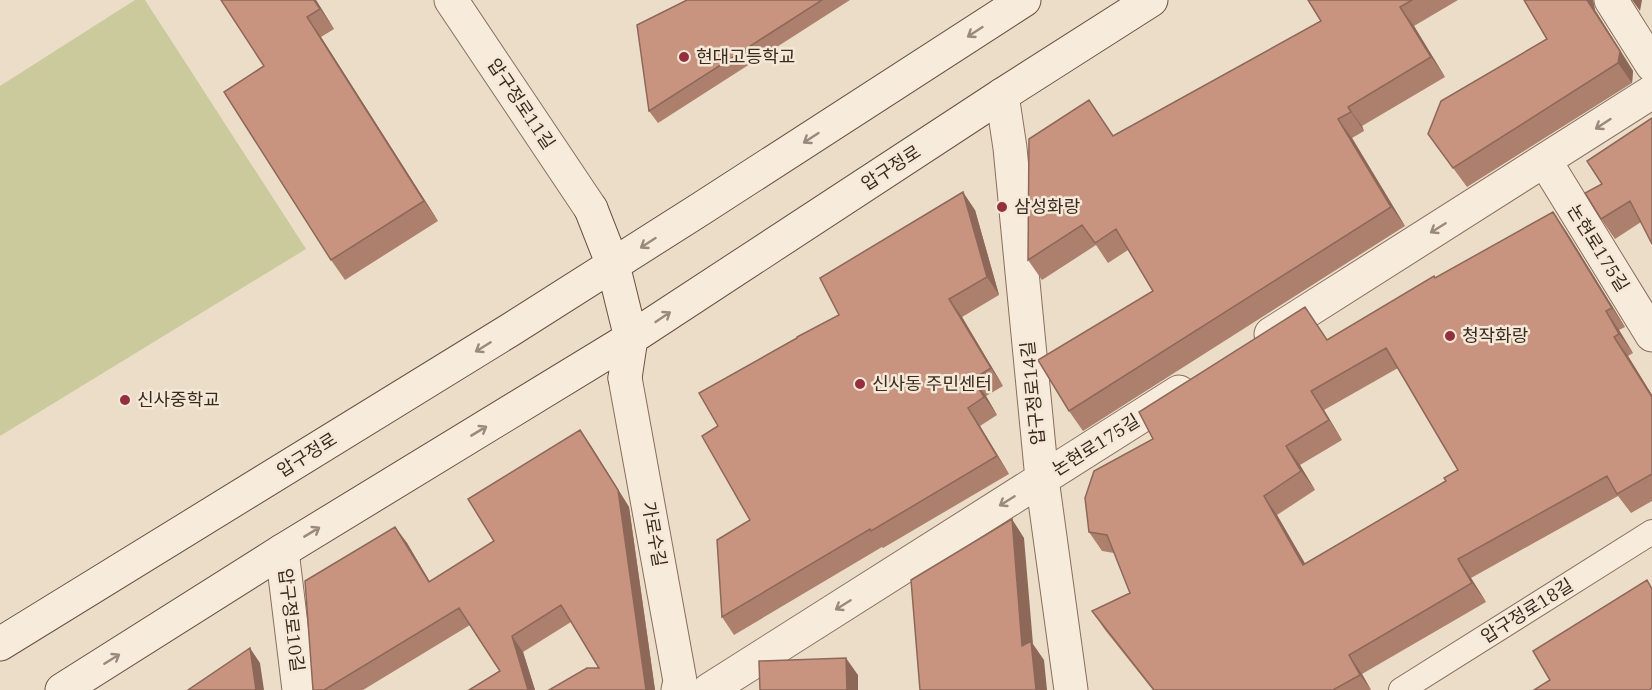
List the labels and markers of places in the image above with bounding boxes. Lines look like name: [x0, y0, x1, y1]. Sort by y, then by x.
place label: 현대고등학교: [696, 45, 795, 68]
marker: 현대고등학교: [677, 50, 691, 64]
place label: 삼성화랑: [1014, 195, 1080, 218]
marker: 삼성화랑: [995, 200, 1009, 214]
place label: 청작화랑: [1462, 324, 1528, 347]
marker: 청작화랑: [1443, 329, 1457, 343]
place label: 신사동 주민센터: [872, 372, 992, 395]
marker: 신사동 주민센터: [853, 377, 867, 391]
place label: 신사중학교: [137, 388, 220, 411]
marker: 신사중학교: [118, 393, 132, 407]

